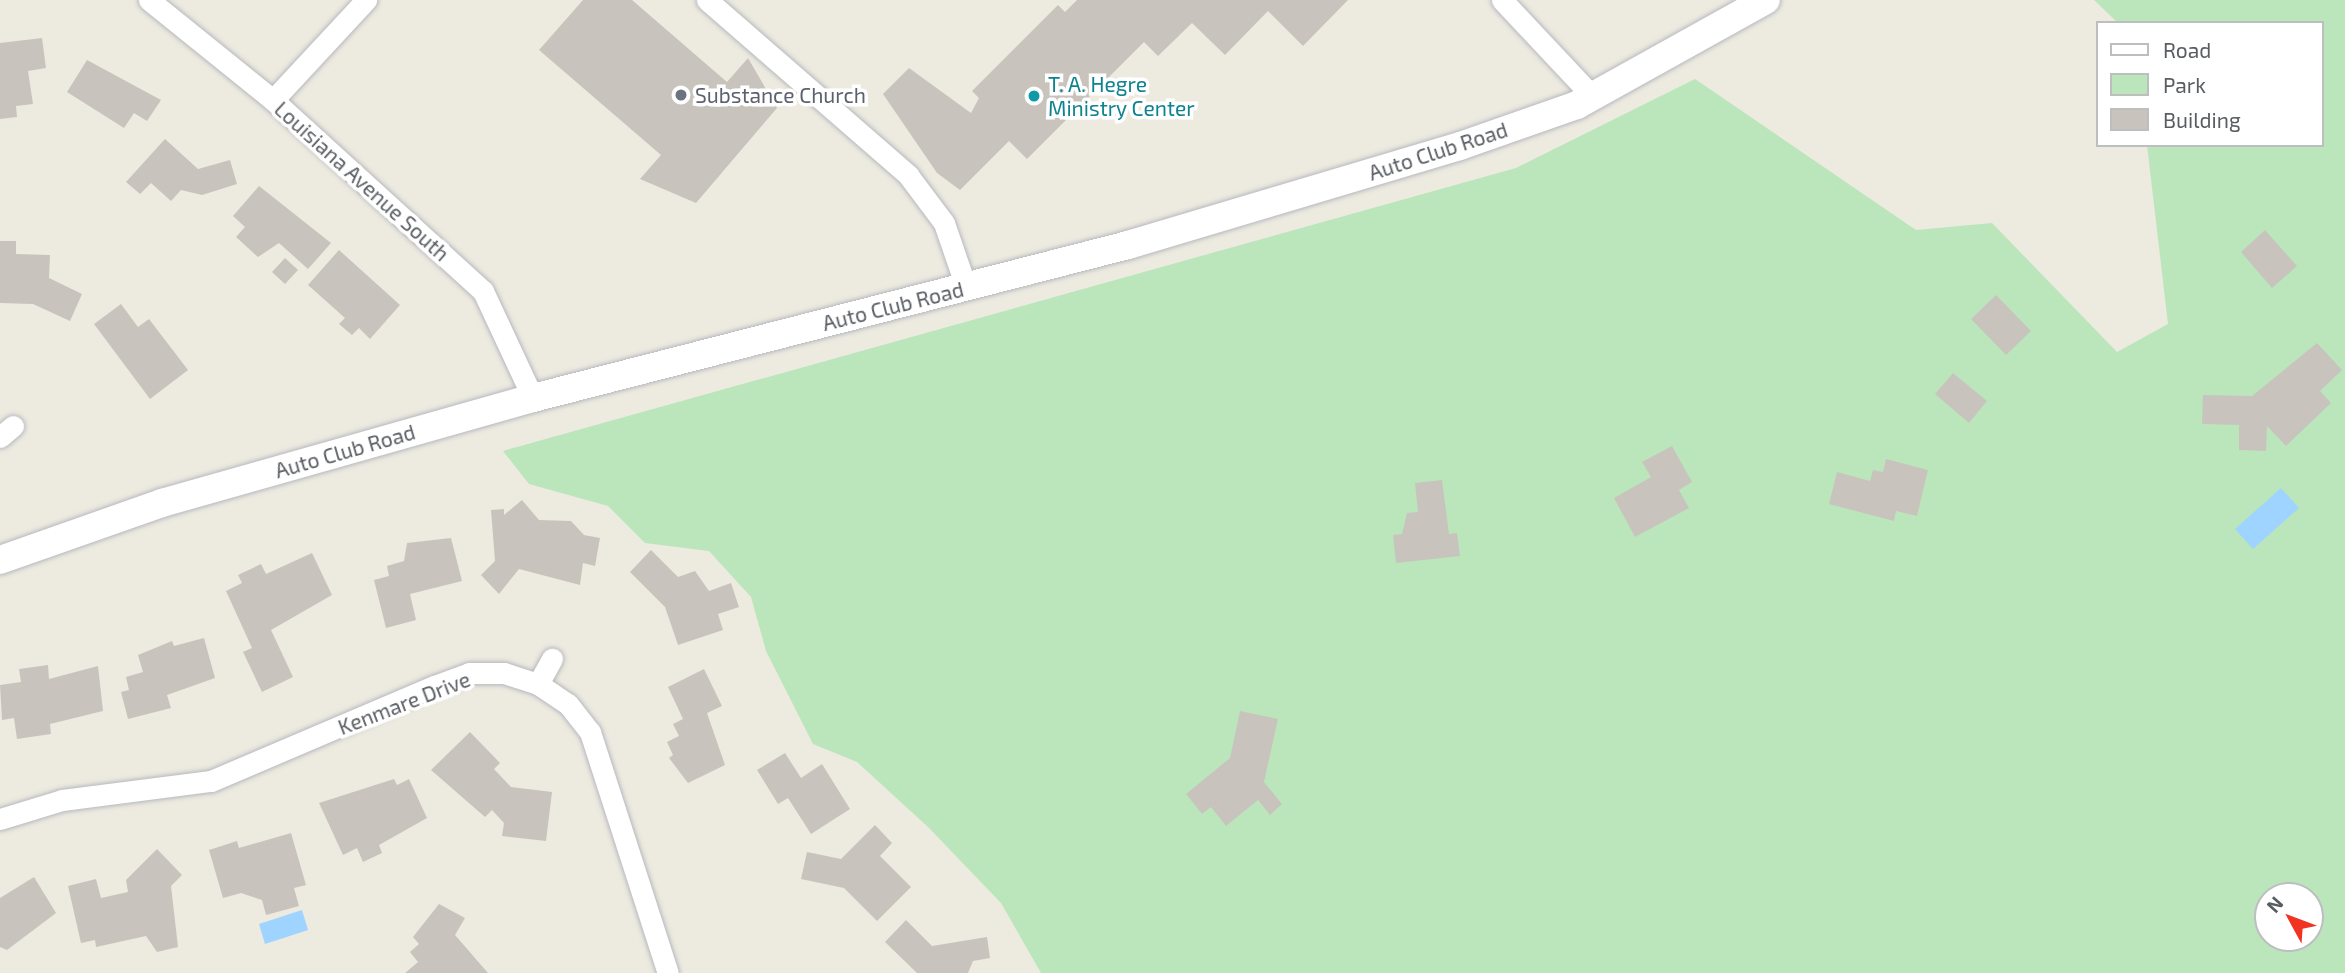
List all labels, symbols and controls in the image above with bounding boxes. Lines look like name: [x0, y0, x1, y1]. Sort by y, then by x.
legend: [2096, 21, 2324, 147]
text: Road: [2163, 37, 2211, 62]
place label: T. A. Hegre Ministry Center: [1048, 71, 1195, 121]
text: Park: [2163, 72, 2206, 97]
place label: Substance Church: [695, 82, 866, 108]
marker: Substance Church: [673, 87, 689, 103]
marker: T. A. Hegre Ministry Center: [1026, 88, 1042, 104]
street label: Louisiana Avenue South: [269, 96, 455, 266]
text: Building: [2163, 107, 2241, 132]
street label: Auto Club Road: [1365, 117, 1511, 185]
street label: Auto Club Road: [820, 276, 966, 336]
street label: Auto Club Road: [272, 419, 418, 483]
street label: Kenmare Drive: [334, 666, 474, 740]
north arrow: [2254, 882, 2324, 952]
text: N: [2261, 891, 2287, 917]

